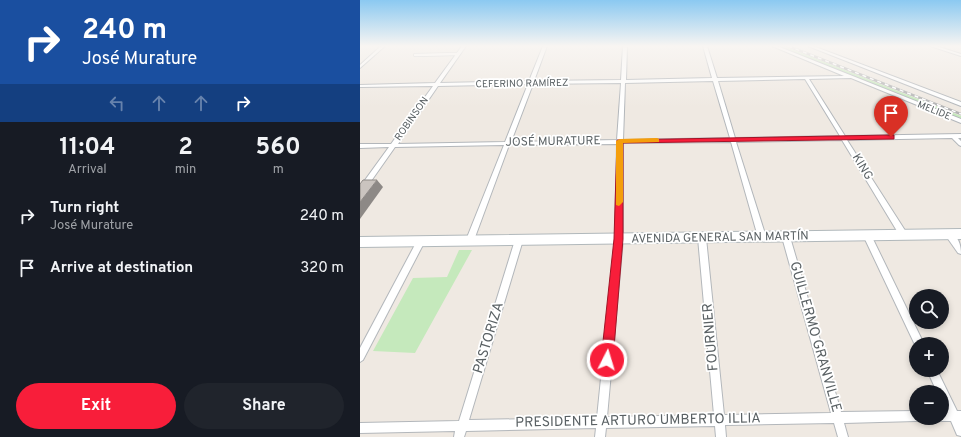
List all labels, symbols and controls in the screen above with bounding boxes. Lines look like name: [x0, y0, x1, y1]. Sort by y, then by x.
text: 240 m: [82, 13, 167, 49]
icon: right: [16, 16, 68, 68]
text: José Murature: [82, 48, 197, 71]
street label: CEFERINO RAMÍREZ: [475, 77, 569, 91]
icon: left: [106, 92, 128, 114]
icon: ahead: [148, 92, 170, 114]
icon: ahead: [190, 92, 212, 114]
icon: right: [232, 92, 254, 114]
street label: ROBINSON: [392, 95, 432, 143]
pin: [874, 96, 908, 137]
street label: MELIDE: [915, 98, 953, 124]
icon: arrive: [880, 102, 902, 124]
text: 11:04: [59, 133, 115, 163]
text: 2: [178, 133, 193, 163]
text: 560: [256, 133, 301, 163]
street label: JOSÉ MURATURE: [505, 133, 601, 151]
street label: KING: [848, 151, 876, 183]
text: Arrival: [68, 162, 107, 178]
text: min: [175, 162, 196, 178]
text: m: [273, 162, 284, 178]
text: Turn right: [50, 199, 119, 218]
icon: right: [16, 205, 38, 227]
text: 240 m: [300, 207, 344, 226]
text: José Murature: [50, 218, 133, 234]
street label: AVENIDA GENERAL SAN MARTÍN: [631, 228, 809, 248]
icon: arrive: [16, 257, 38, 279]
text: Arrive at destination: [50, 259, 193, 278]
text: 320 m: [300, 259, 344, 278]
street label: GUILLERMO GRANVILLE: [785, 260, 845, 414]
map controls: [909, 289, 949, 425]
button: search: [909, 289, 949, 329]
street label: PASTORIZA: [470, 300, 508, 376]
street label: FOURNIER: [700, 302, 722, 372]
button: +: [909, 337, 949, 377]
position arrow: [586, 339, 628, 381]
button: Exit: [16, 383, 176, 429]
button: Share: [184, 383, 344, 429]
button: −: [909, 385, 949, 425]
street label: PRESIDENTE ARTURO UMBERTO ILLIA: [515, 410, 761, 432]

